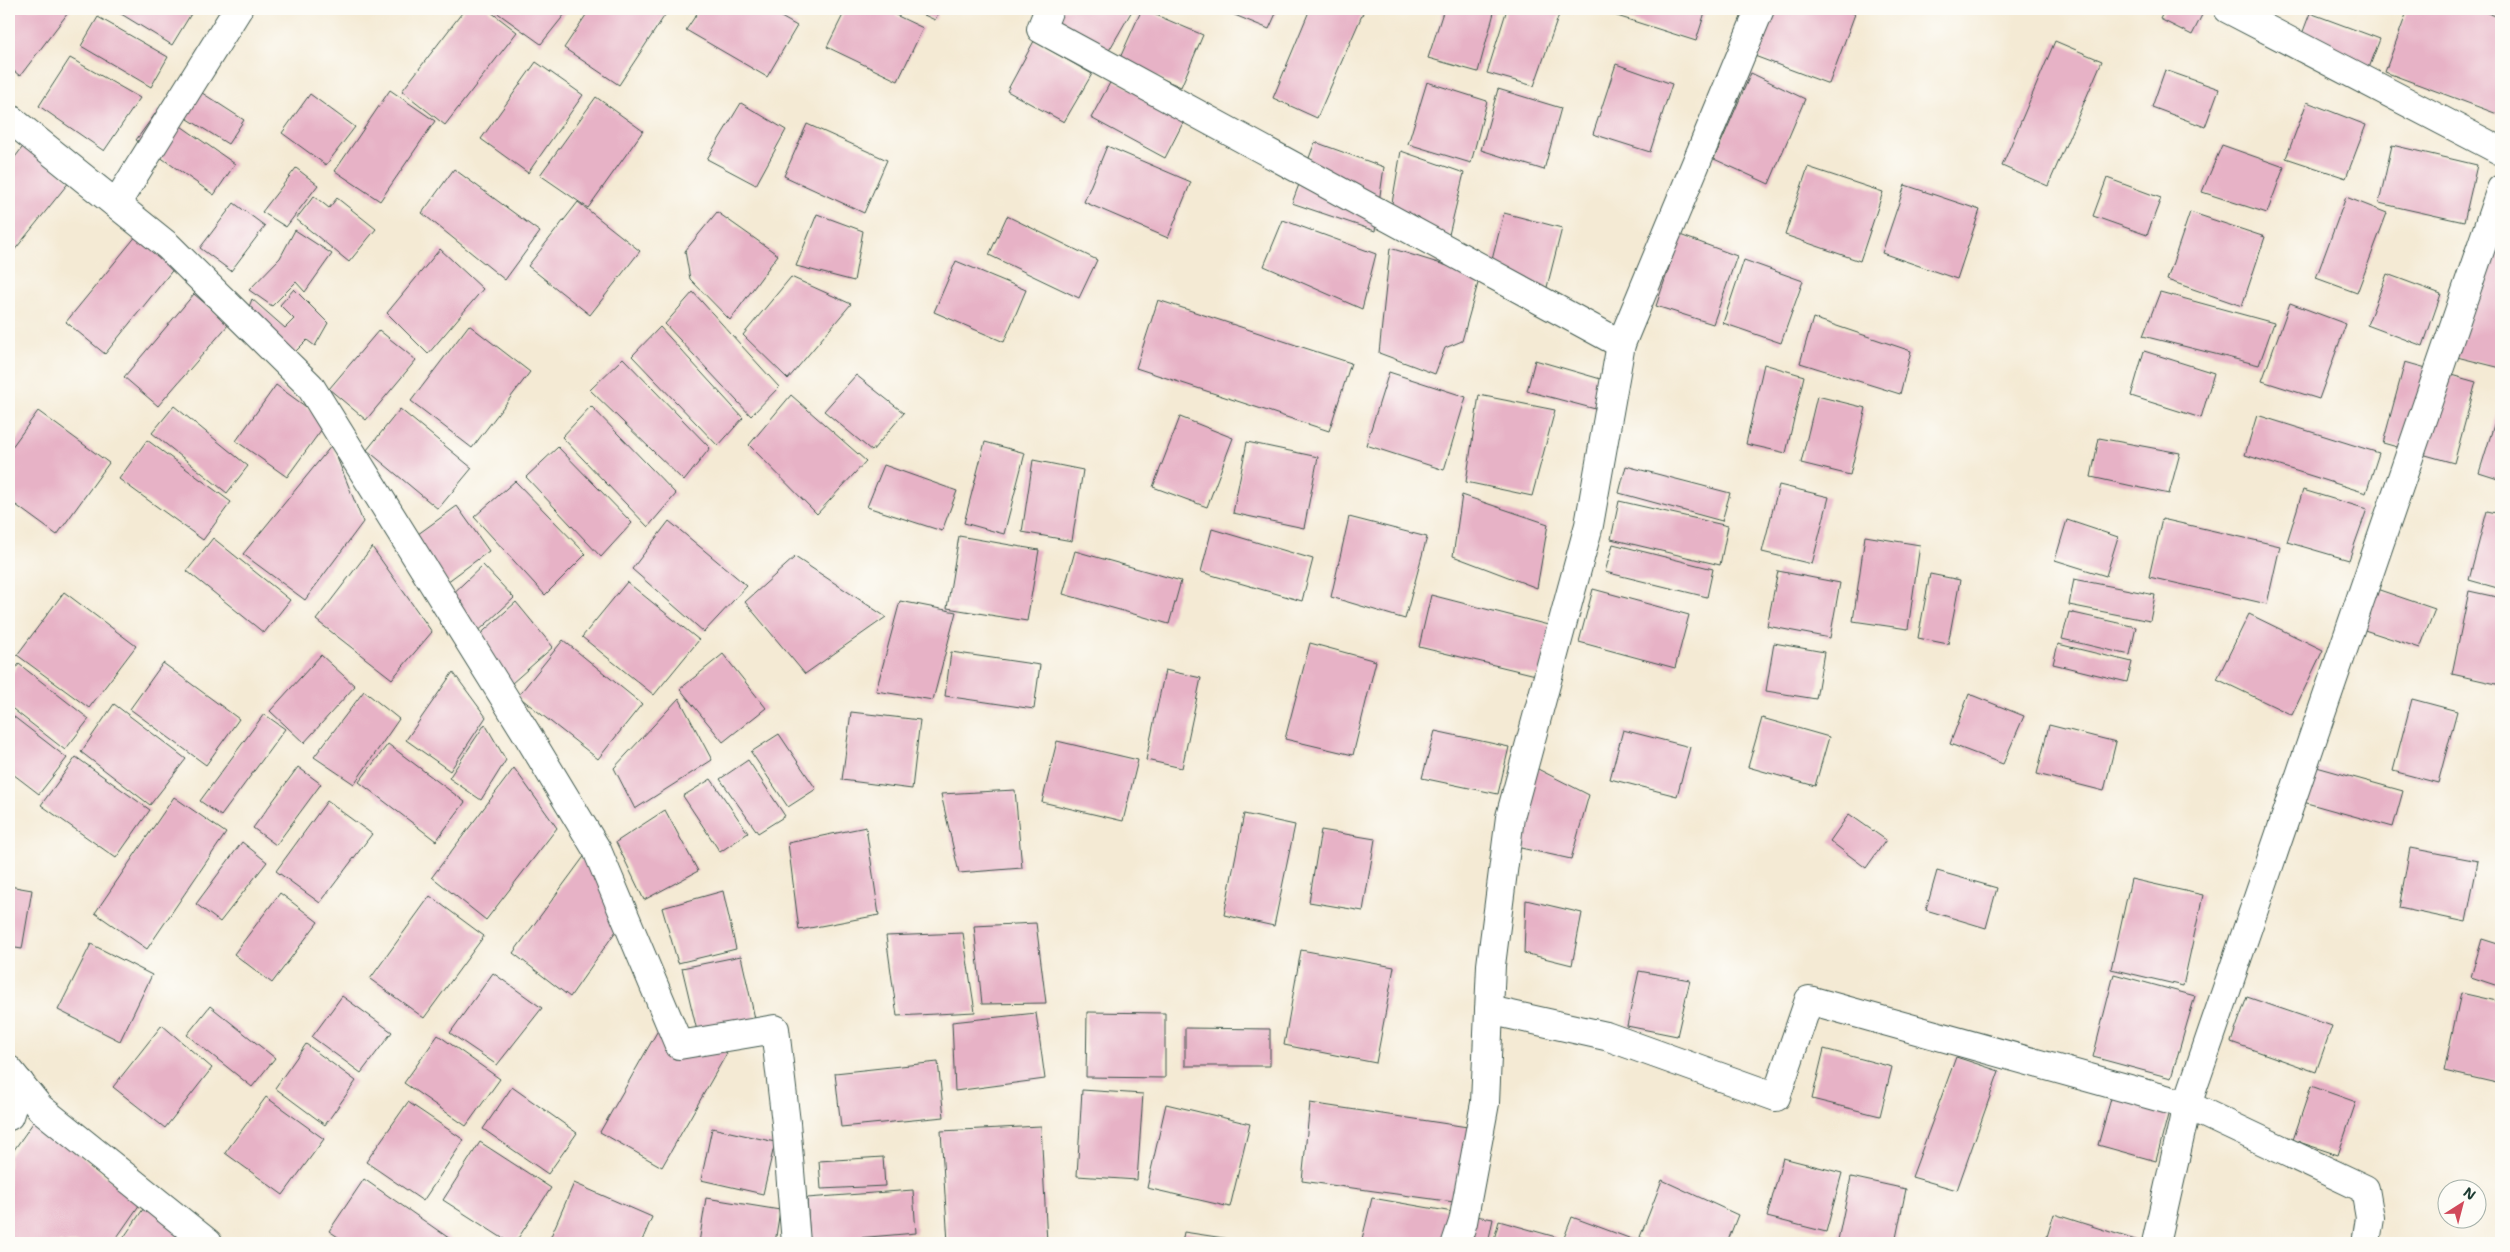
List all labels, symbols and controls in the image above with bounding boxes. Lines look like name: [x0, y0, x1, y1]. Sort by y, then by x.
north arrow: [2438, 1180, 2488, 1230]
text: N: [2460, 1183, 2479, 1204]

